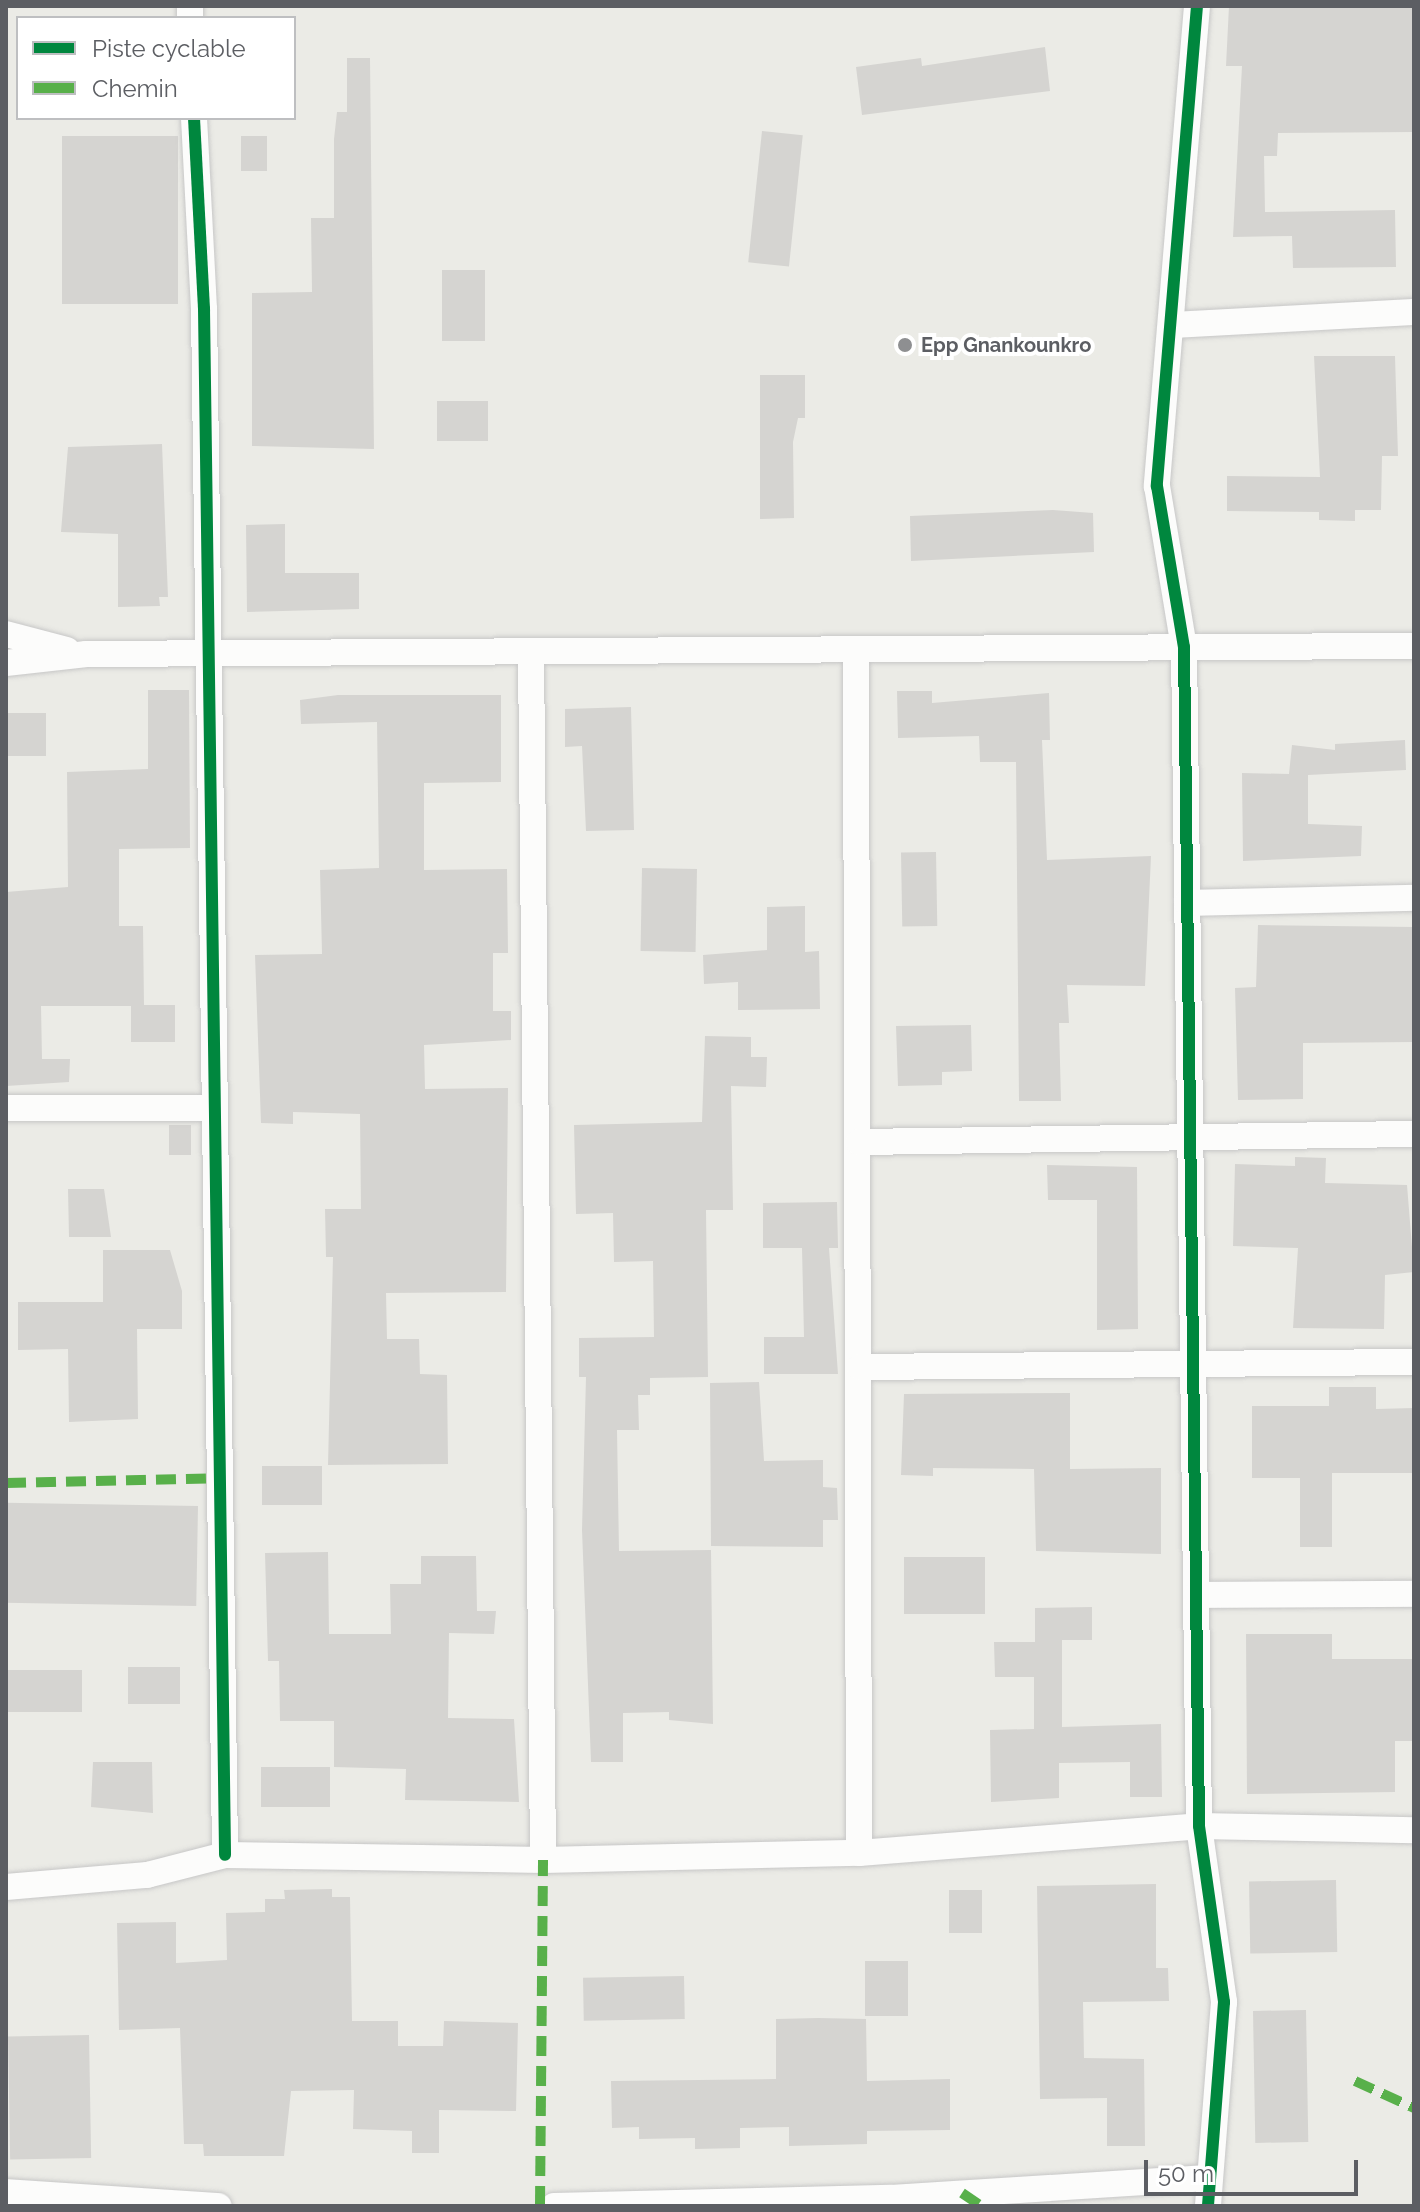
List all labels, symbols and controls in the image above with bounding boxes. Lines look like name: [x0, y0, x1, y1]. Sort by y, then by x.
legend: [16, 16, 296, 120]
text: Piste cyclable: [92, 34, 246, 63]
text: Chemin: [92, 74, 178, 103]
place label: Epp Gnankounkro: [921, 333, 1091, 357]
marker: Epp Gnankounkro: [896, 336, 914, 354]
scale bar: [1148, 2144, 1362, 2194]
text: 50 m: [1158, 2159, 1214, 2188]

